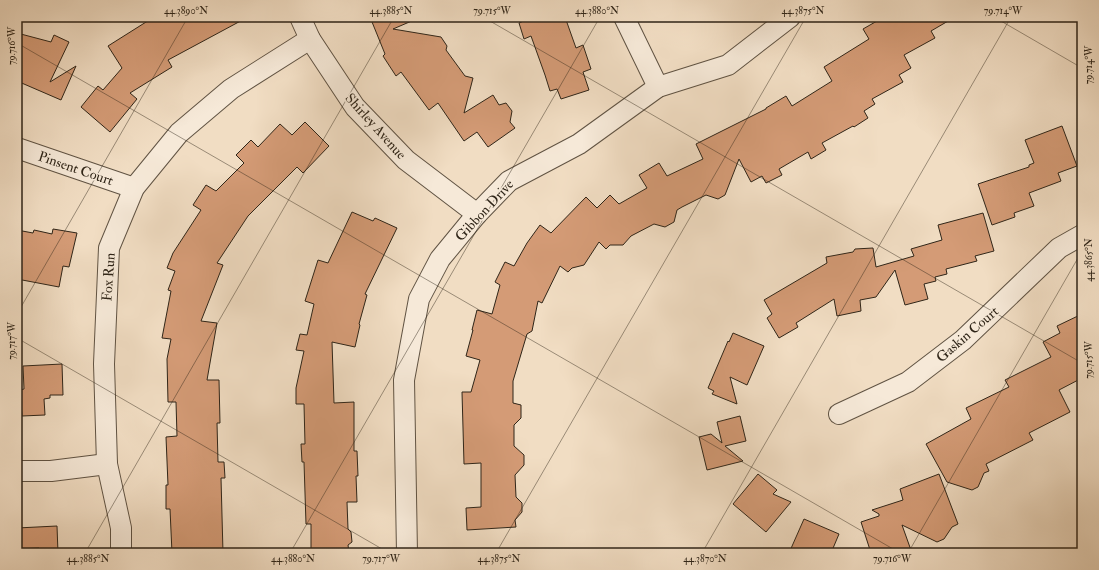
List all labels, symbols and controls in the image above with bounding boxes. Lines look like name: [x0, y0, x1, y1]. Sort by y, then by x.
text: 44.3890°N: [164, 5, 208, 17]
text: 44.3885°N: [369, 5, 413, 17]
text: 79.715°W: [473, 5, 512, 17]
text: 44.3880°N: [575, 5, 619, 17]
text: 44.3875°N: [782, 5, 825, 17]
text: 79.714°W: [984, 5, 1023, 17]
text: 79.716°W: [6, 26, 18, 65]
text: 79.714°W: [1083, 45, 1095, 84]
street label: Shirley Avenue: [341, 90, 410, 164]
street label: Pinsent Court: [36, 148, 116, 189]
street label: Gibbon Drive: [452, 176, 517, 245]
text: 44.3865°N: [1083, 238, 1095, 282]
street label: Fox Run: [98, 252, 119, 302]
street label: Gaskin Court: [933, 302, 1002, 366]
text: 79.717°W: [6, 321, 18, 360]
text: 79.715°W: [1083, 340, 1095, 379]
text: 44.3885°N: [66, 553, 110, 565]
text: 44.3880°N: [271, 553, 315, 565]
text: 79.717°W: [362, 553, 401, 565]
text: 44.3875°N: [478, 553, 521, 565]
text: 44.3870°N: [683, 553, 727, 565]
text: 79.716°W: [873, 553, 912, 565]

